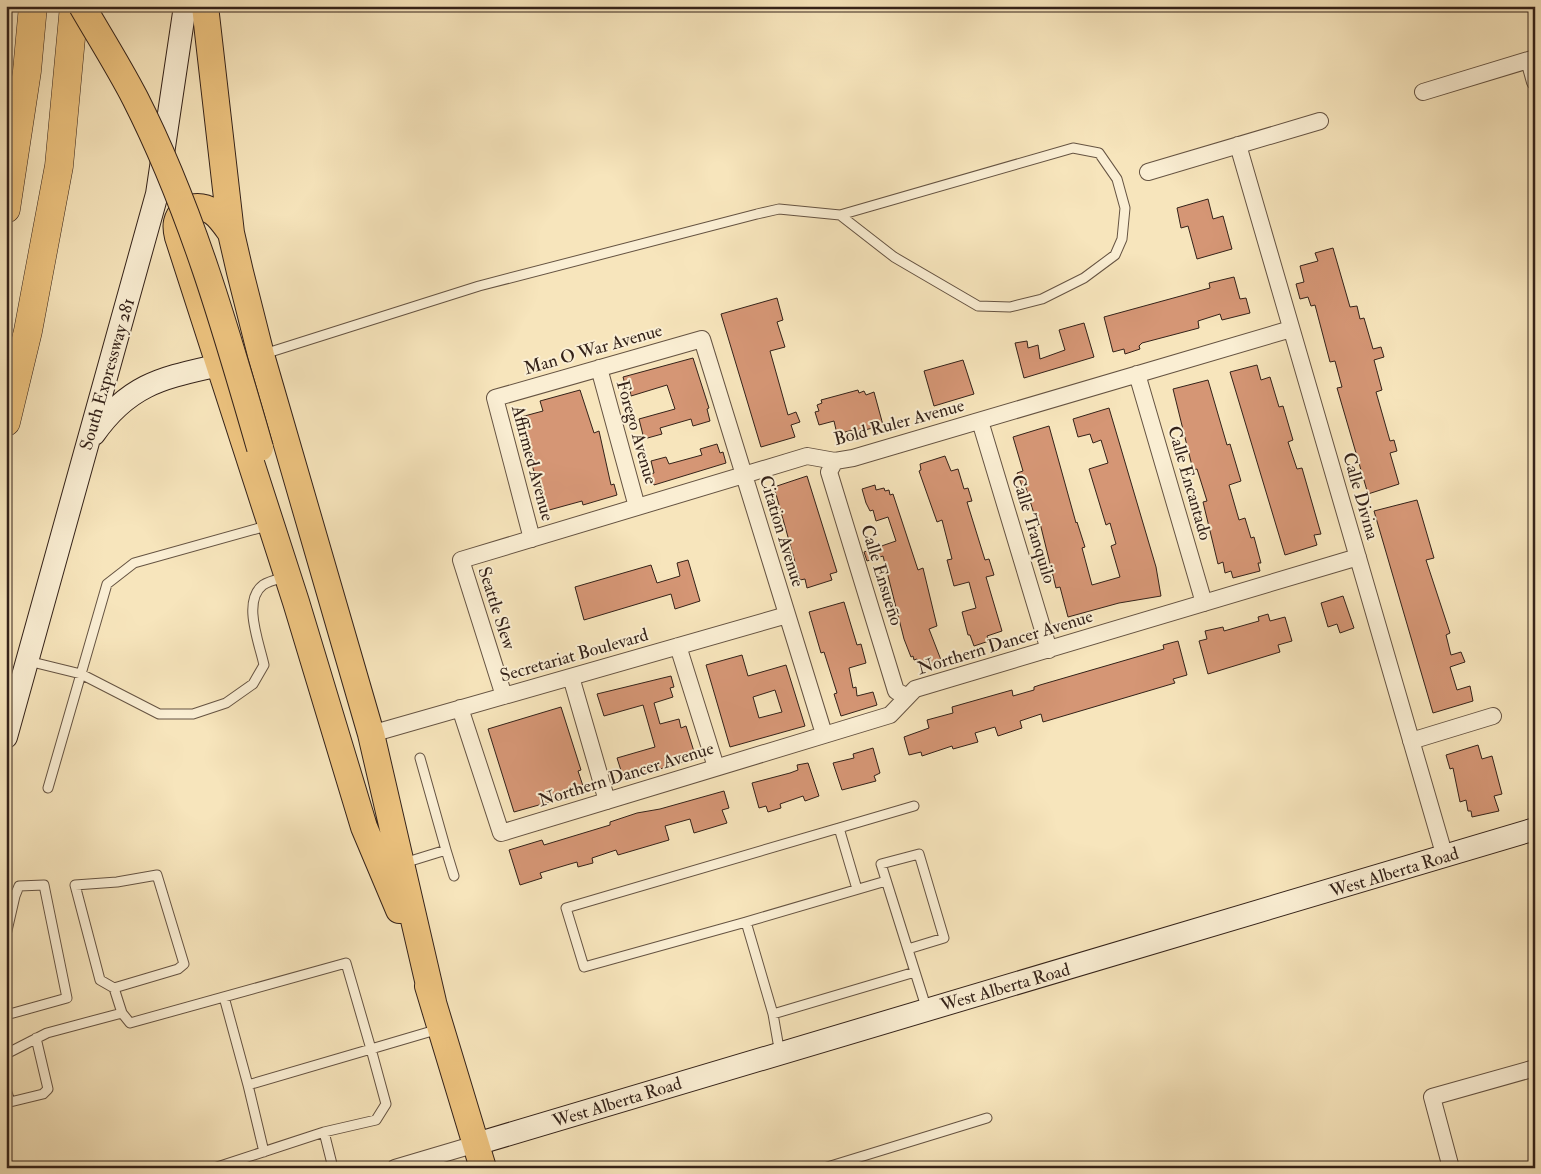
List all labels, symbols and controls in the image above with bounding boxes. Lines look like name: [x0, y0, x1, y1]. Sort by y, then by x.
street label: South Expressway 281: [75, 295, 140, 453]
street label: Man O War Avenue: [521, 319, 665, 380]
street label: Forego Avenue: [611, 377, 662, 487]
street label: Bold Ruler Avenue: [831, 394, 967, 451]
street label: Affirmed Avenue: [506, 402, 559, 524]
street label: Calle Encantado: [1162, 423, 1217, 543]
street label: Calle Divina: [1337, 450, 1384, 543]
street label: Calle Tranquilo: [1006, 472, 1061, 587]
street label: Citation Avenue: [754, 473, 810, 590]
street label: Calle Ensueño: [855, 522, 908, 629]
street label: Seattle Slew: [472, 564, 521, 653]
street label: Northern Dancer Avenue: [915, 605, 1096, 680]
street label: Secretariat Boulevard: [497, 623, 651, 688]
street label: Northern Dancer Avenue: [536, 737, 717, 812]
street label: West Alberta Road: [1326, 842, 1462, 903]
street label: West Alberta Road: [937, 958, 1073, 1017]
street label: West Alberta Road: [549, 1072, 685, 1133]

